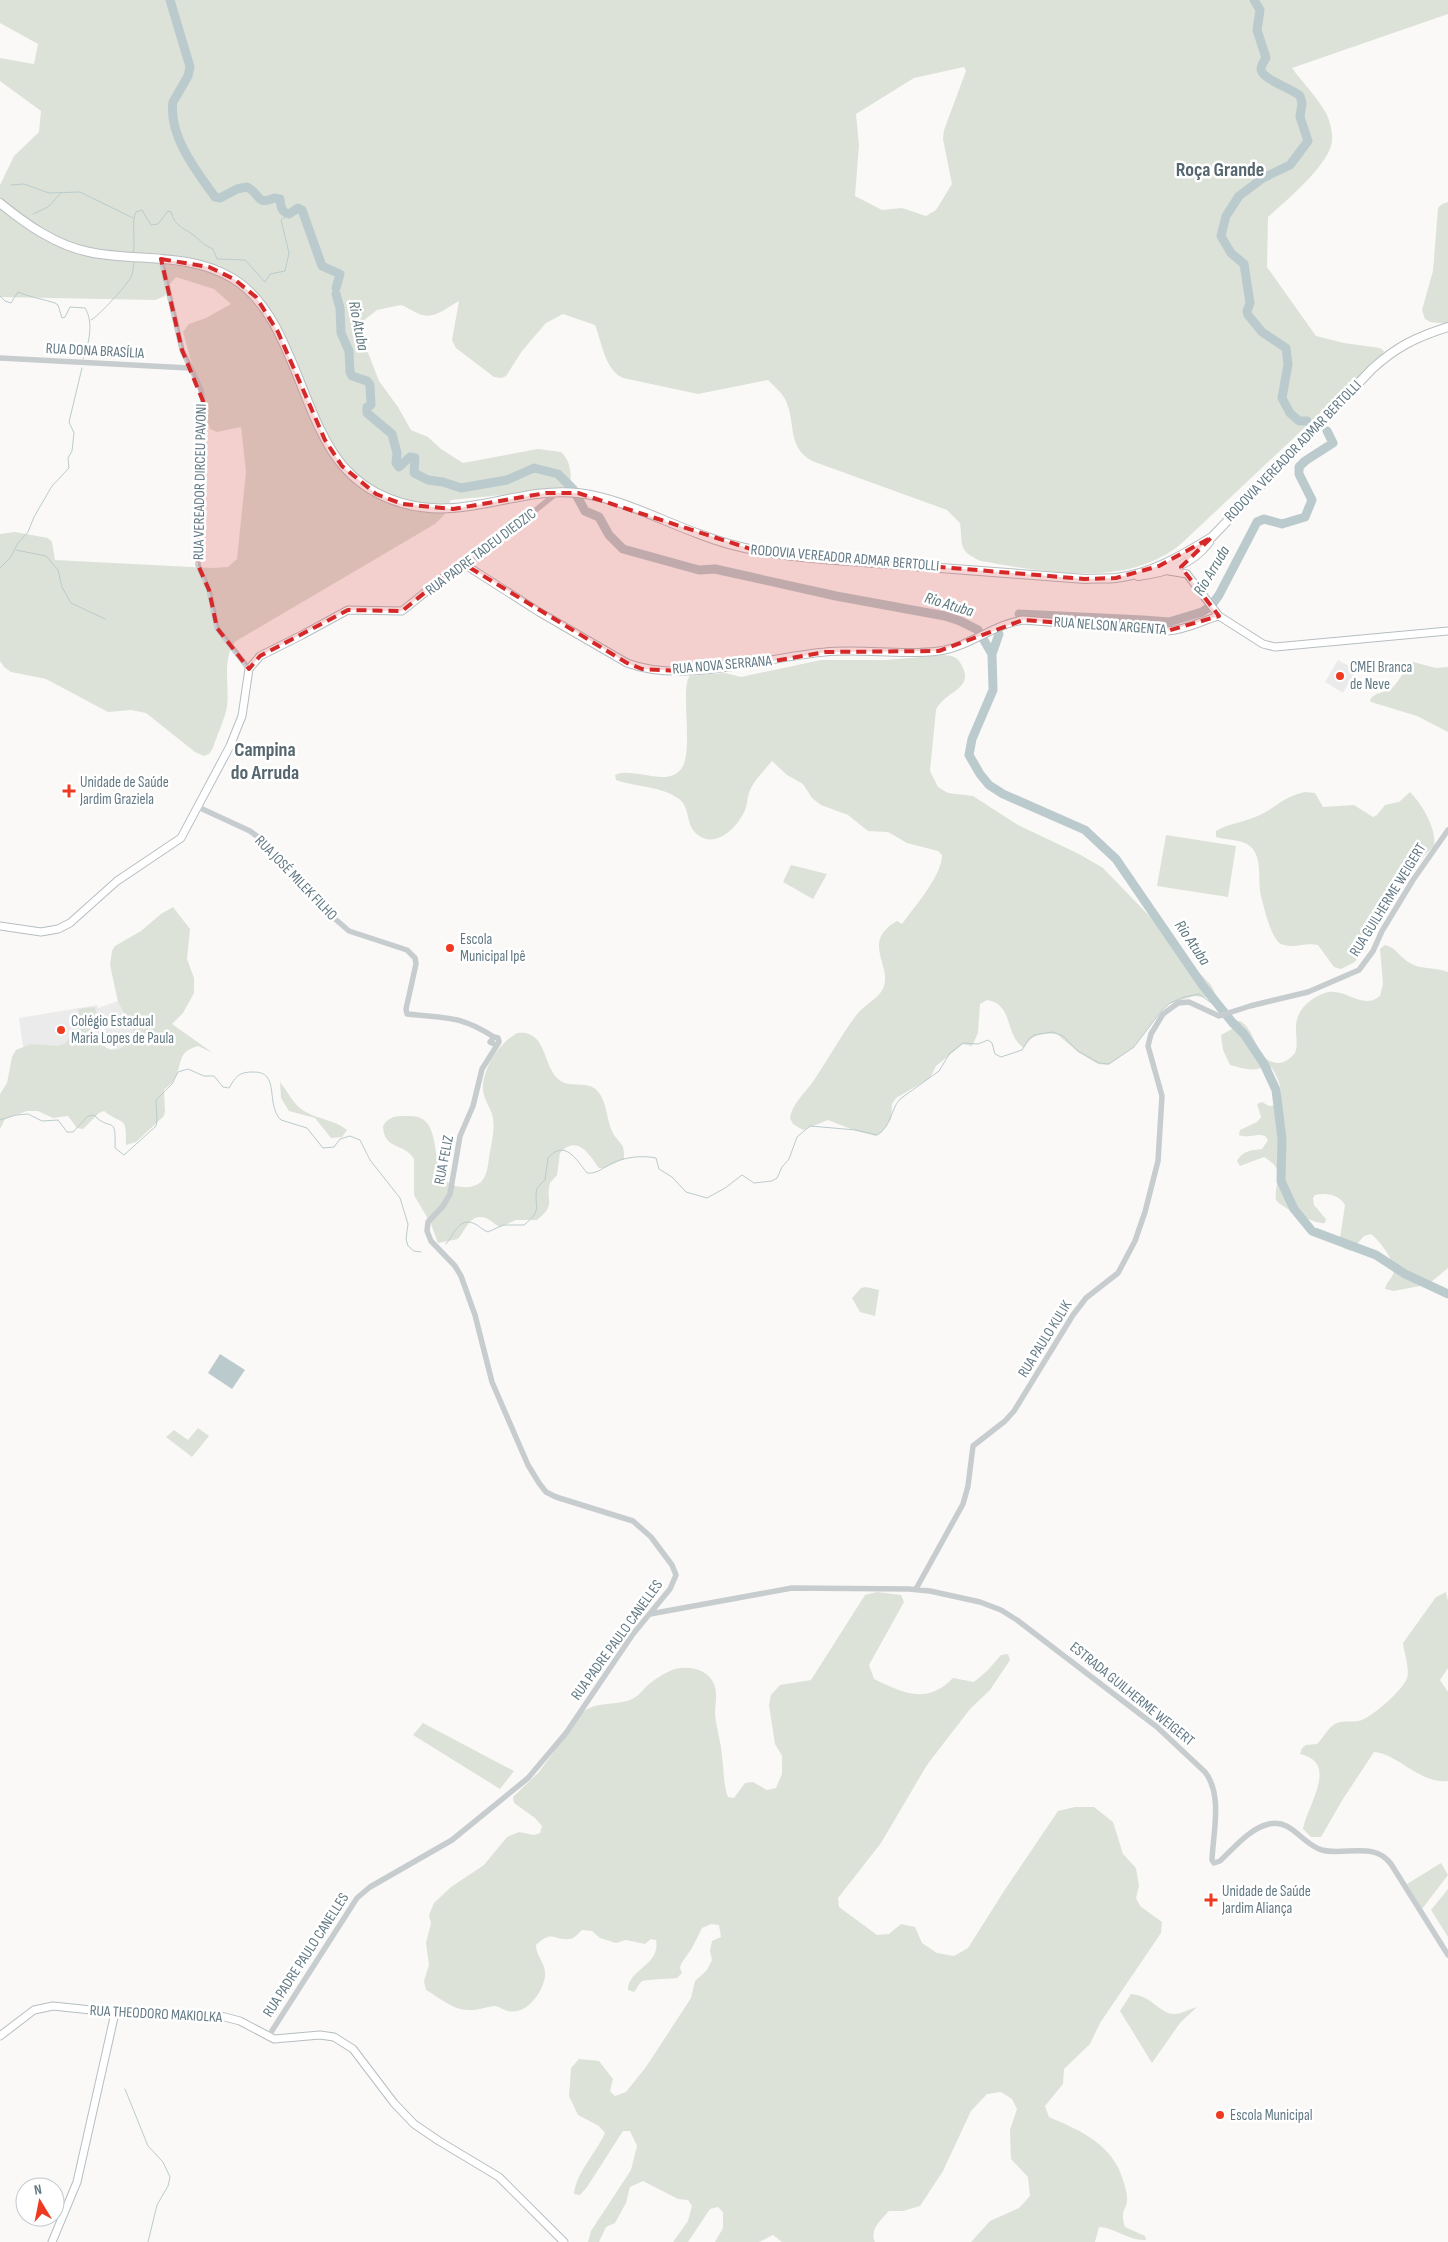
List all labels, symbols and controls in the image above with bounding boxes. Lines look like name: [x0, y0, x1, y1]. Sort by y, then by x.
district label: Roça Grande: [1176, 158, 1264, 182]
water label: Rio Atuba: [344, 300, 372, 353]
street label: RUA DONA BRASÍLIA: [45, 339, 145, 363]
street label: RODOVIA VEREADOR ADMAR BERTOLLI: [1220, 376, 1366, 526]
street label: RUA VEREADOR DIRCEU PAVONI: [189, 404, 211, 560]
street label: RUA PADRE TADEU DIEDZIC: [422, 504, 540, 600]
street label: RODOVIA VEREADOR ADMAR BERTOLLI: [750, 540, 940, 576]
water label: Rio Arruda: [1190, 542, 1235, 599]
water label: Rio Atuba: [922, 589, 976, 622]
street label: RUA NELSON ARGENTA: [1053, 613, 1167, 639]
street label: RUA NOVA SERRANA: [671, 651, 773, 679]
place label: CMEI Branca de Neve: [1350, 658, 1413, 694]
marker: CMEI Branca de Neve: [1334, 670, 1346, 682]
district label: Campina do Arruda: [231, 738, 299, 785]
place label: Unidade de Saúde Jardim Graziela: [79, 773, 169, 809]
marker: Unidade de Saúde Jardim Graziela: [62, 784, 76, 798]
street label: RUA JOSÉ MILEK FILHO: [251, 832, 341, 924]
street label: RUA GUILHERME WEIGERT: [1345, 840, 1431, 960]
water label: Rio Atuba: [1170, 917, 1214, 970]
place label: Escola Municipal Ipê: [460, 930, 526, 966]
marker: Escola Municipal Ipê: [444, 942, 456, 954]
place label: Colégio Estadual Maria Lopes de Paula: [71, 1012, 174, 1048]
marker: Colégio Estadual Maria Lopes de Paula: [55, 1024, 67, 1036]
street label: RUA FELIZ: [430, 1134, 458, 1186]
street label: RUA PAULO KULIK: [1014, 1297, 1076, 1381]
street label: RUA PADRE PAULO CANELLES: [567, 1576, 667, 1704]
street label: ESTRADA GUILHERME WEIGERT: [1066, 1638, 1198, 1750]
place label: Unidade de Saúde Jardim Aliança: [1221, 1882, 1311, 1918]
street label: RUA PADRE PAULO CANELLES: [259, 1889, 353, 2021]
marker: Unidade de Saúde Jardim Aliança: [1204, 1893, 1218, 1907]
street label: RUA THEODORO MAKIOLKA: [89, 2001, 223, 2027]
place label: Escola Municipal: [1230, 2106, 1313, 2125]
marker: Escola Municipal: [1214, 2109, 1226, 2121]
north arrow: [15, 2177, 65, 2227]
text: N: [33, 2181, 43, 2199]

